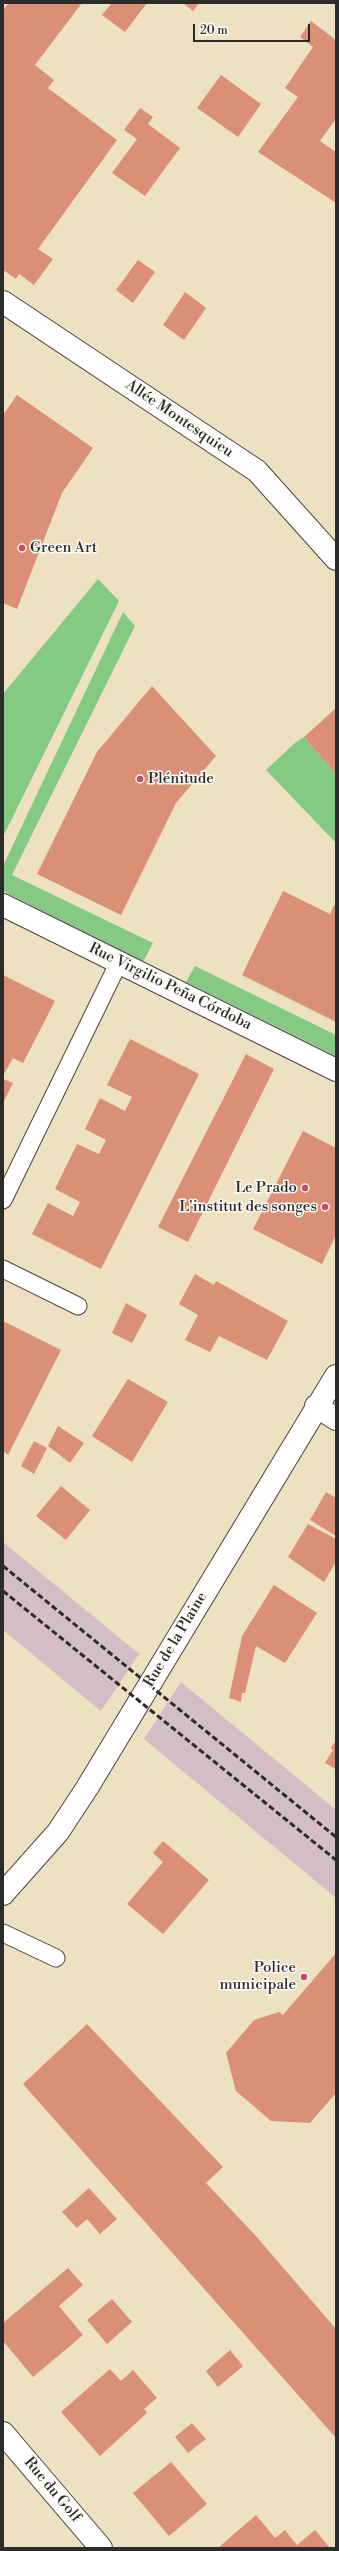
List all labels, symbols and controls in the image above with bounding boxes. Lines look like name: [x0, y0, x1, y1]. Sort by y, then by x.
scale bar: [195, 16, 312, 42]
text: 20 m: [200, 23, 228, 38]
street label: Allée Montesquieu: [122, 376, 236, 462]
place label: Green Art: [30, 539, 97, 557]
marker: Green Art: [17, 543, 27, 553]
place label: Plénitude: [148, 770, 214, 788]
marker: Plénitude: [135, 774, 145, 784]
street label: Rue Virgilio Peña Córdoba: [86, 940, 254, 1034]
place label: Le Prado: [235, 1179, 297, 1197]
marker: Le Prado: [300, 1183, 310, 1193]
place label: L'institut des songes: [179, 1198, 317, 1216]
marker: L'institut des songes: [320, 1202, 330, 1212]
street label: Rue de la Plaine: [141, 1589, 211, 1691]
place label: Police municipale: [220, 1959, 296, 1994]
marker: Police municipale: [299, 1972, 309, 1982]
street label: Rue du Golf: [20, 2454, 84, 2526]

